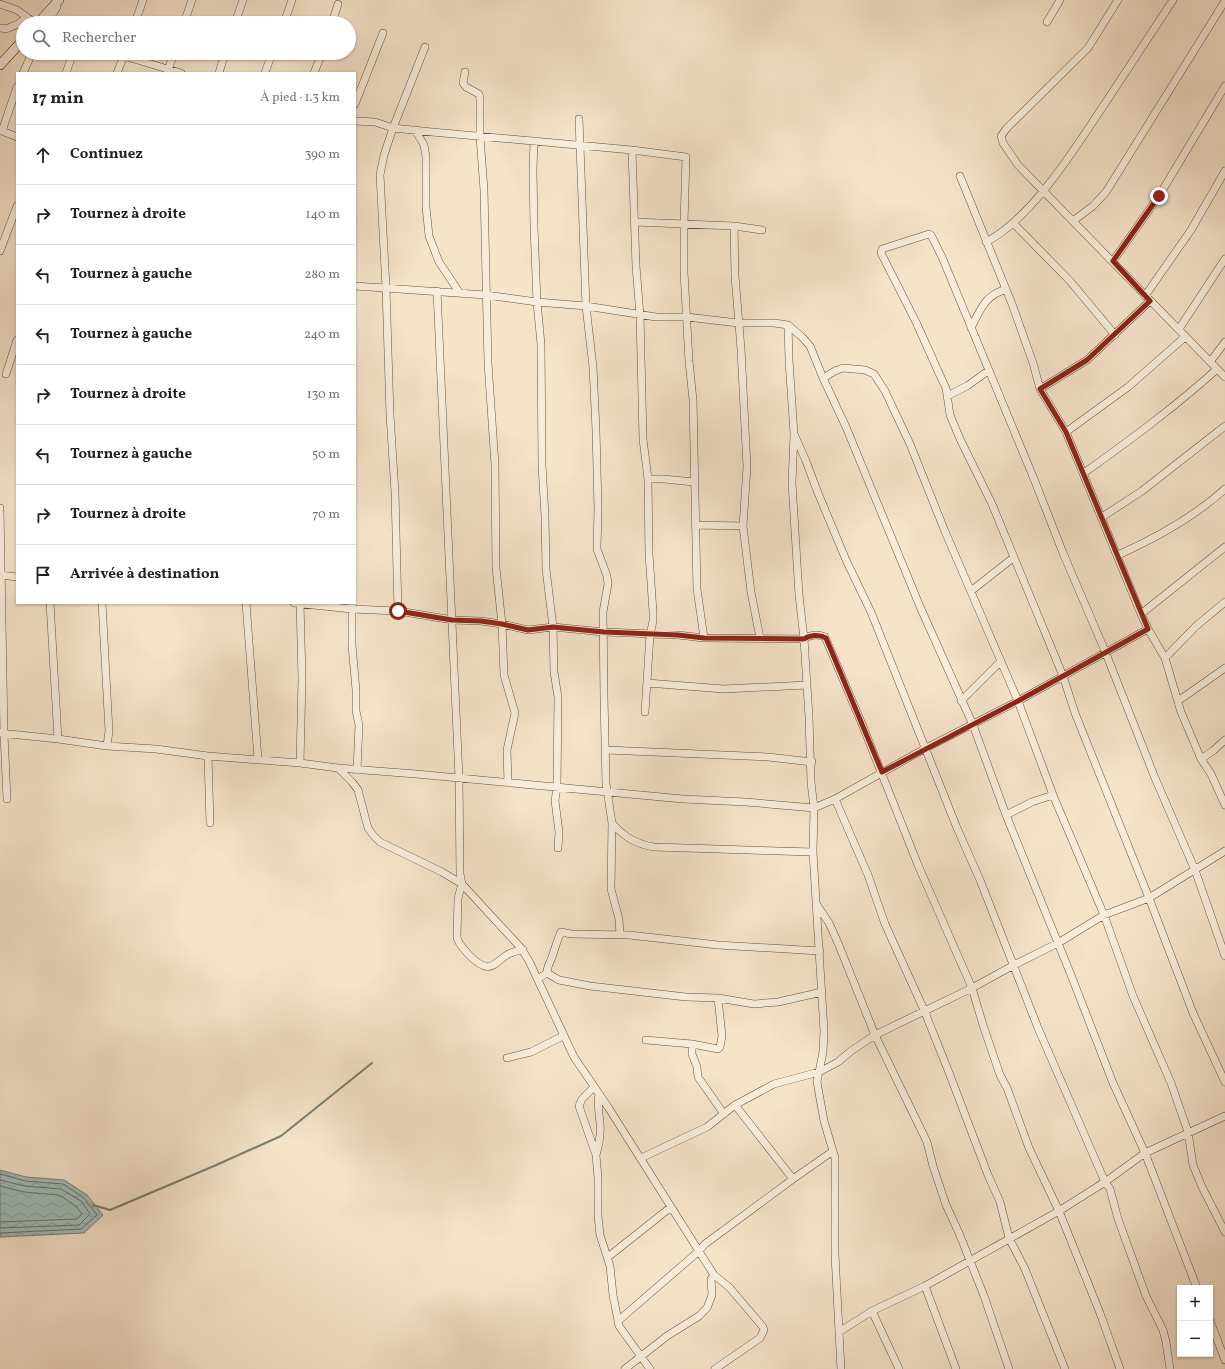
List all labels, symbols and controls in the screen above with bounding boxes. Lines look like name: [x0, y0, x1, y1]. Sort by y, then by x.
search box: [16, 16, 356, 60]
icon: search: [30, 27, 52, 49]
text: Rechercher: [62, 28, 136, 49]
text: 17 min: [32, 87, 84, 110]
text: À pied · 1.3 km: [260, 89, 340, 107]
icon: ahead: [32, 144, 54, 166]
text: Continuez: [70, 144, 143, 165]
text: 390 m: [305, 146, 340, 164]
route end: [1150, 187, 1168, 205]
icon: right: [32, 204, 54, 226]
text: Tournez à droite: [70, 204, 186, 225]
text: 140 m: [306, 206, 340, 224]
icon: left: [32, 264, 54, 286]
text: Tournez à gauche: [70, 264, 192, 285]
text: 280 m: [304, 266, 340, 284]
icon: left: [32, 324, 54, 346]
text: Tournez à gauche: [70, 324, 192, 345]
text: 240 m: [304, 326, 340, 344]
icon: right: [32, 384, 54, 406]
text: Tournez à droite: [70, 384, 186, 405]
text: 130 m: [307, 386, 340, 404]
icon: left: [32, 444, 54, 466]
text: Tournez à gauche: [70, 444, 192, 465]
text: 50 m: [312, 446, 340, 464]
icon: right: [32, 504, 54, 526]
text: Tournez à droite: [70, 504, 186, 525]
text: 70 m: [312, 506, 340, 524]
icon: arrive: [32, 564, 54, 586]
text: Arrivée à destination: [70, 564, 219, 585]
route start: [389, 602, 407, 620]
map controls: [1177, 1285, 1213, 1357]
button: +: [1177, 1285, 1213, 1321]
button: −: [1177, 1321, 1213, 1357]

